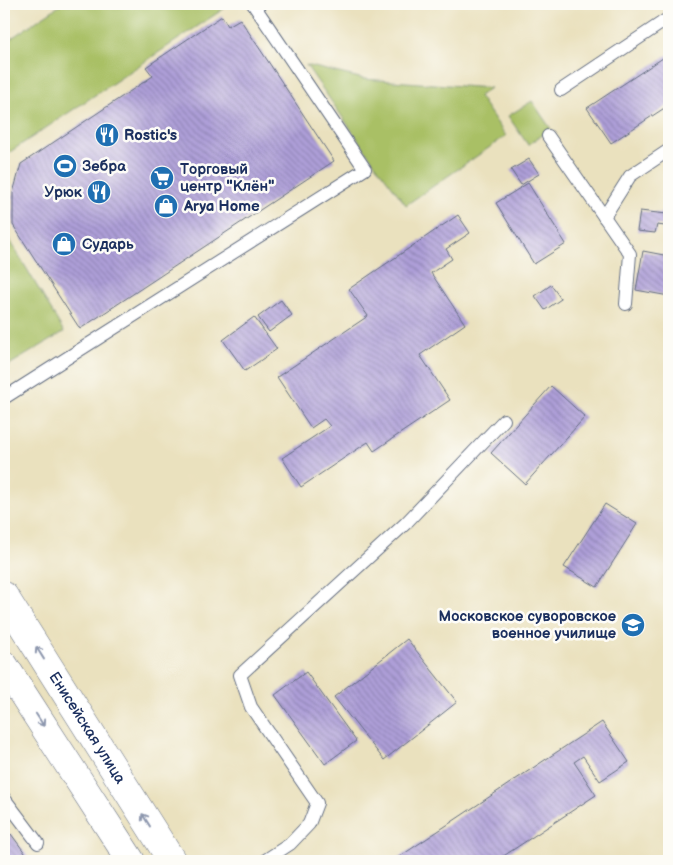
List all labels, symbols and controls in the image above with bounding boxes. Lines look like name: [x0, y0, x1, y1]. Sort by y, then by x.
restaurant icon: Rostic's: [94, 122, 120, 148]
place label: Rostic's: [124, 126, 177, 145]
sports icon: Зебра: [52, 153, 78, 179]
place label: Зебра: [82, 157, 126, 176]
place label: Торговый центр "Клён": [180, 160, 275, 196]
supermarket icon: Торговый центр "Клён": [149, 165, 175, 191]
restaurant icon: Урюк: [86, 179, 112, 205]
place label: Урюк: [45, 183, 83, 202]
shop icon: Arya Home: [153, 193, 179, 219]
place label: Arya Home: [183, 197, 260, 216]
shop icon: Сударь: [51, 231, 77, 257]
place label: Сударь: [82, 235, 134, 254]
place label: Московское суворовское военное училище: [439, 607, 616, 643]
school or university icon: Московское суворовское военное училище: [620, 612, 646, 638]
one-way arrow: [35, 647, 45, 661]
street label: Енисейская улица: [45, 668, 130, 787]
one-way arrow: [35, 713, 45, 727]
one-way arrow: [140, 813, 151, 827]

